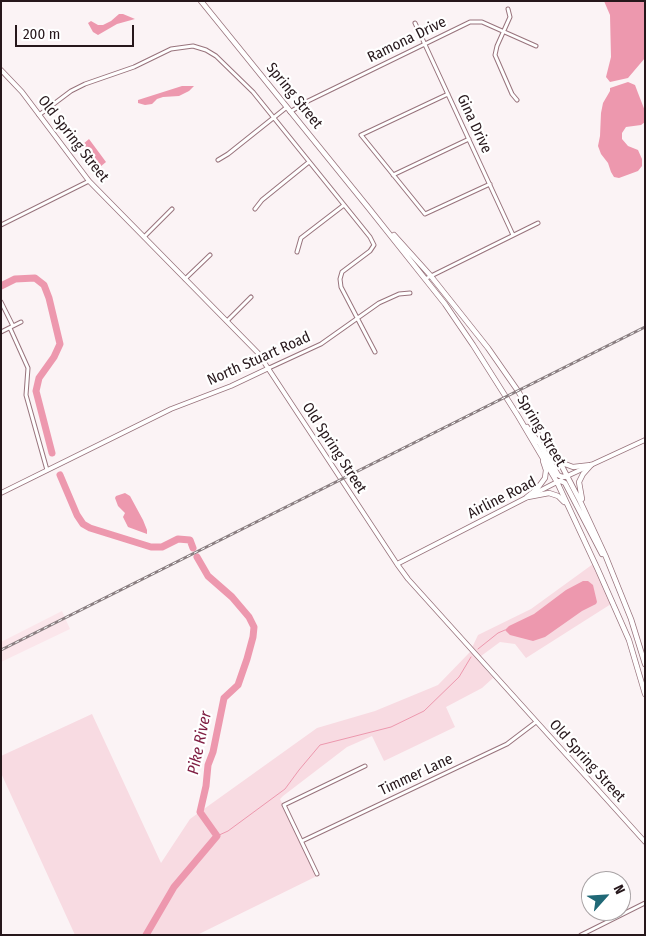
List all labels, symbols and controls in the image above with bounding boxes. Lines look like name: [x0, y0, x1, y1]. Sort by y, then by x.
street label: Ramona Drive: [365, 13, 449, 67]
scale bar: [18, 15, 136, 47]
text: 200 m: [23, 25, 60, 43]
street label: Spring Street: [262, 59, 326, 133]
street label: Old Spring Street: [34, 92, 112, 186]
street label: Gina Drive: [453, 92, 495, 156]
street label: North Stuart Road: [205, 328, 313, 390]
street label: Spring Street: [513, 392, 569, 470]
street label: Old Spring Street: [298, 399, 370, 497]
street label: Airline Road: [465, 473, 539, 523]
water label: Pike River: [184, 710, 216, 776]
street label: Old Spring Street: [545, 716, 629, 806]
street label: Timmer Lane: [376, 750, 456, 800]
north arrow: [581, 871, 631, 921]
text: N: [610, 882, 629, 897]

